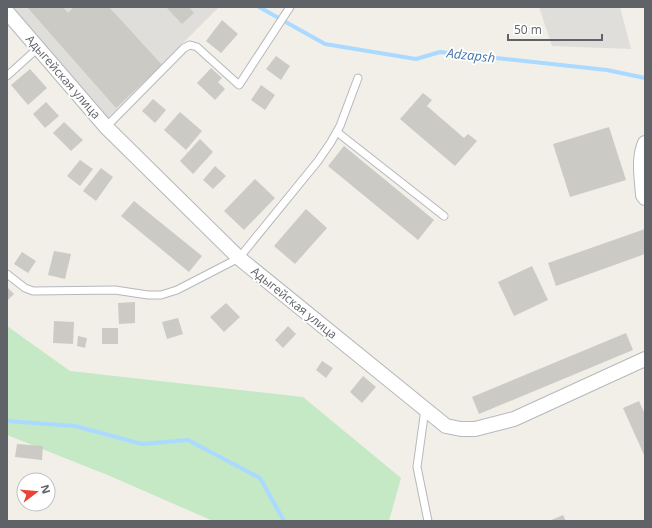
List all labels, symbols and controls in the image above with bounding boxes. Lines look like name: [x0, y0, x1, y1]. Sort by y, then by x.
scale bar: [508, 16, 602, 42]
text: 50 m: [514, 21, 542, 38]
street label: Адыгейская улица: [22, 31, 105, 122]
water label: Adzapsh: [445, 43, 496, 66]
street label: Адыгейская улица: [248, 263, 341, 343]
north arrow: [16, 472, 56, 512]
text: N: [38, 483, 55, 495]

